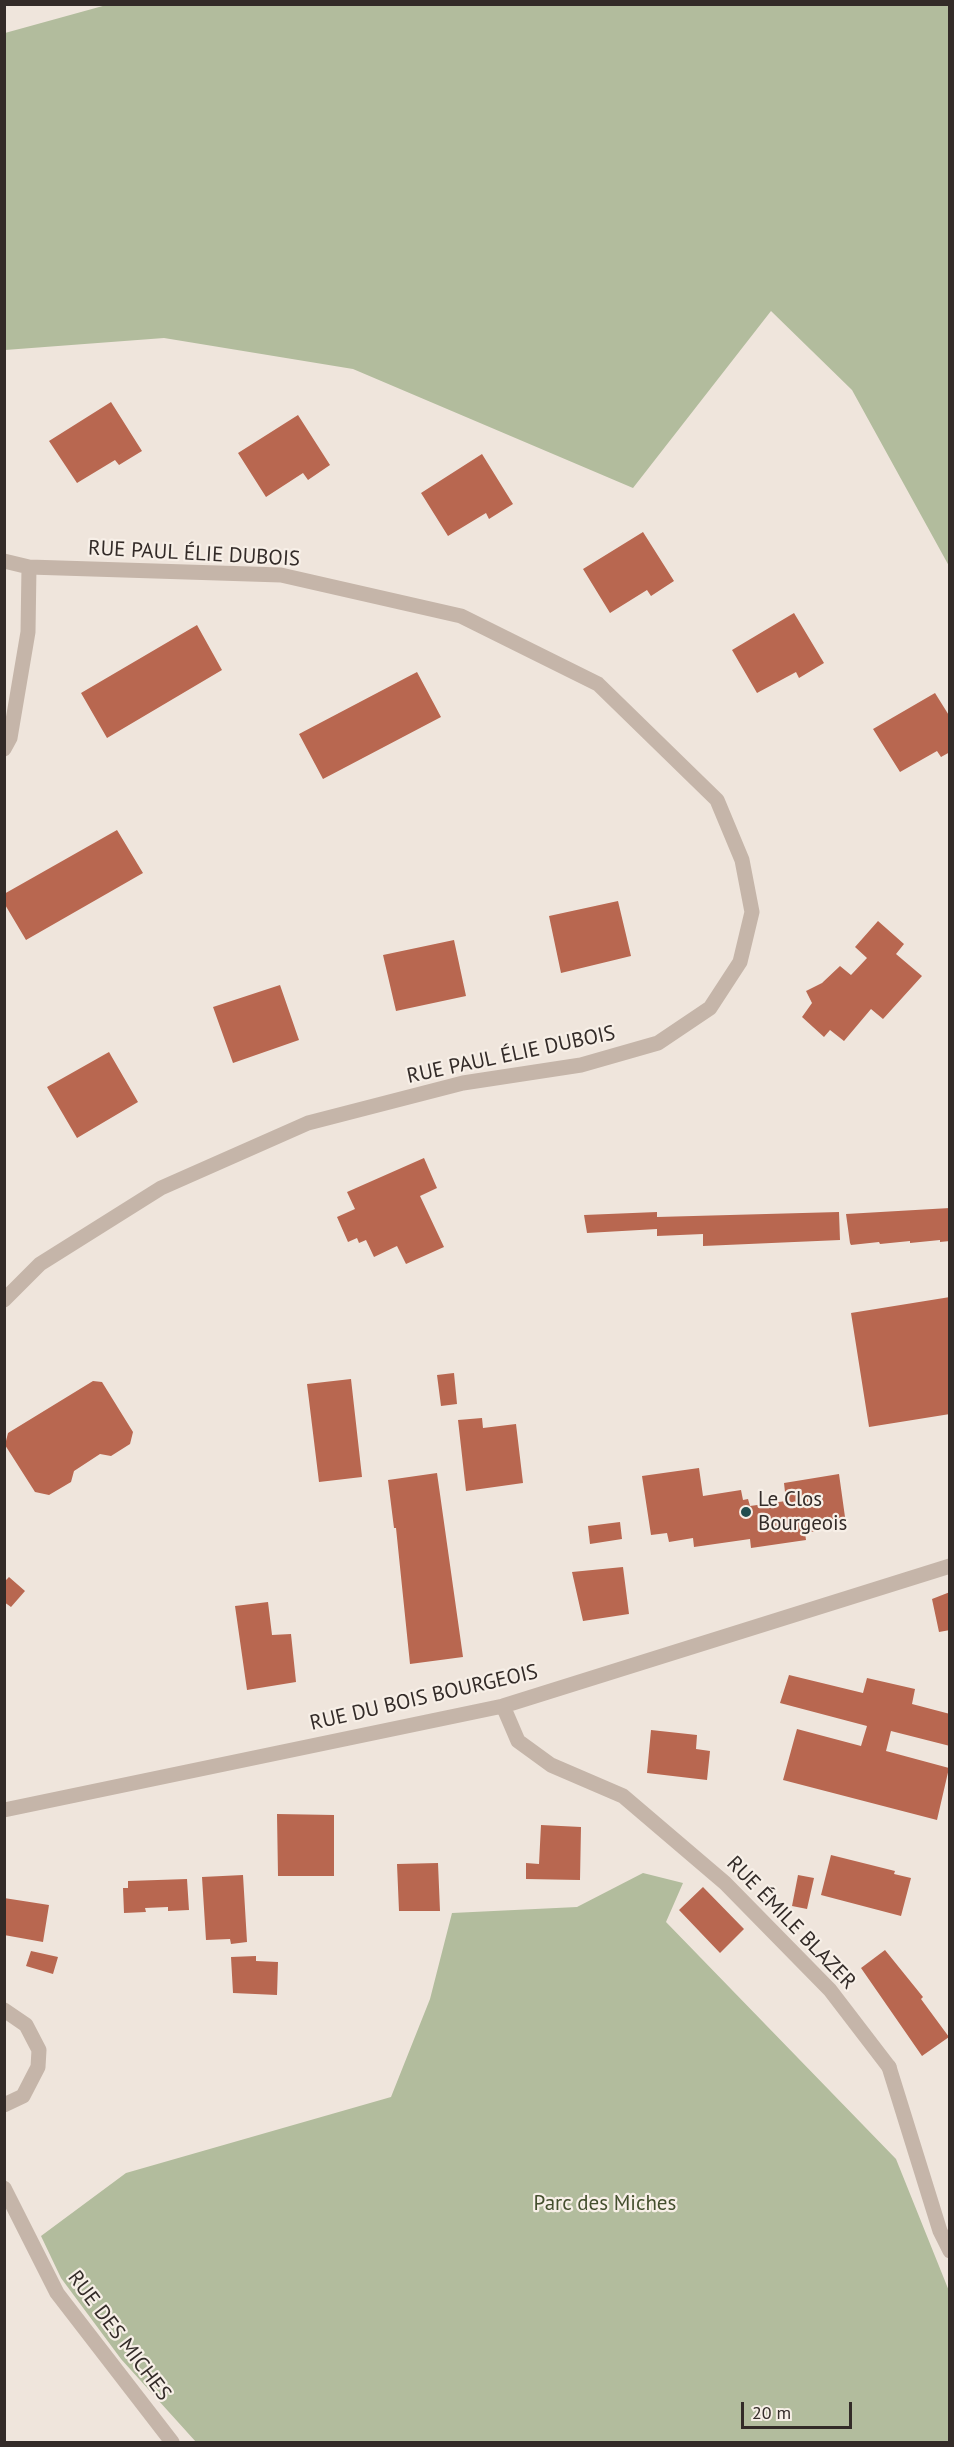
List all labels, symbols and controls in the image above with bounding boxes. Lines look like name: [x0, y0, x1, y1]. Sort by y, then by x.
street label: RUE PAUL ÉLIE DUBOIS: [87, 536, 301, 572]
street label: RUE PAUL ÉLIE DUBOIS: [405, 1021, 617, 1089]
place label: Le Clos Bourgeois: [758, 1487, 847, 1537]
marker: Le Clos Bourgeois: [739, 1505, 753, 1519]
street label: RUE DU BOIS BOURGEOIS: [308, 1659, 540, 1737]
street label: RUE ÉMILE BLAZER: [721, 1851, 861, 1995]
park label: Parc des Miches: [534, 2191, 676, 2217]
street label: RUE DES MICHES: [62, 2266, 176, 2406]
scale bar: [744, 2390, 855, 2428]
text: 20 m: [752, 2401, 791, 2424]

